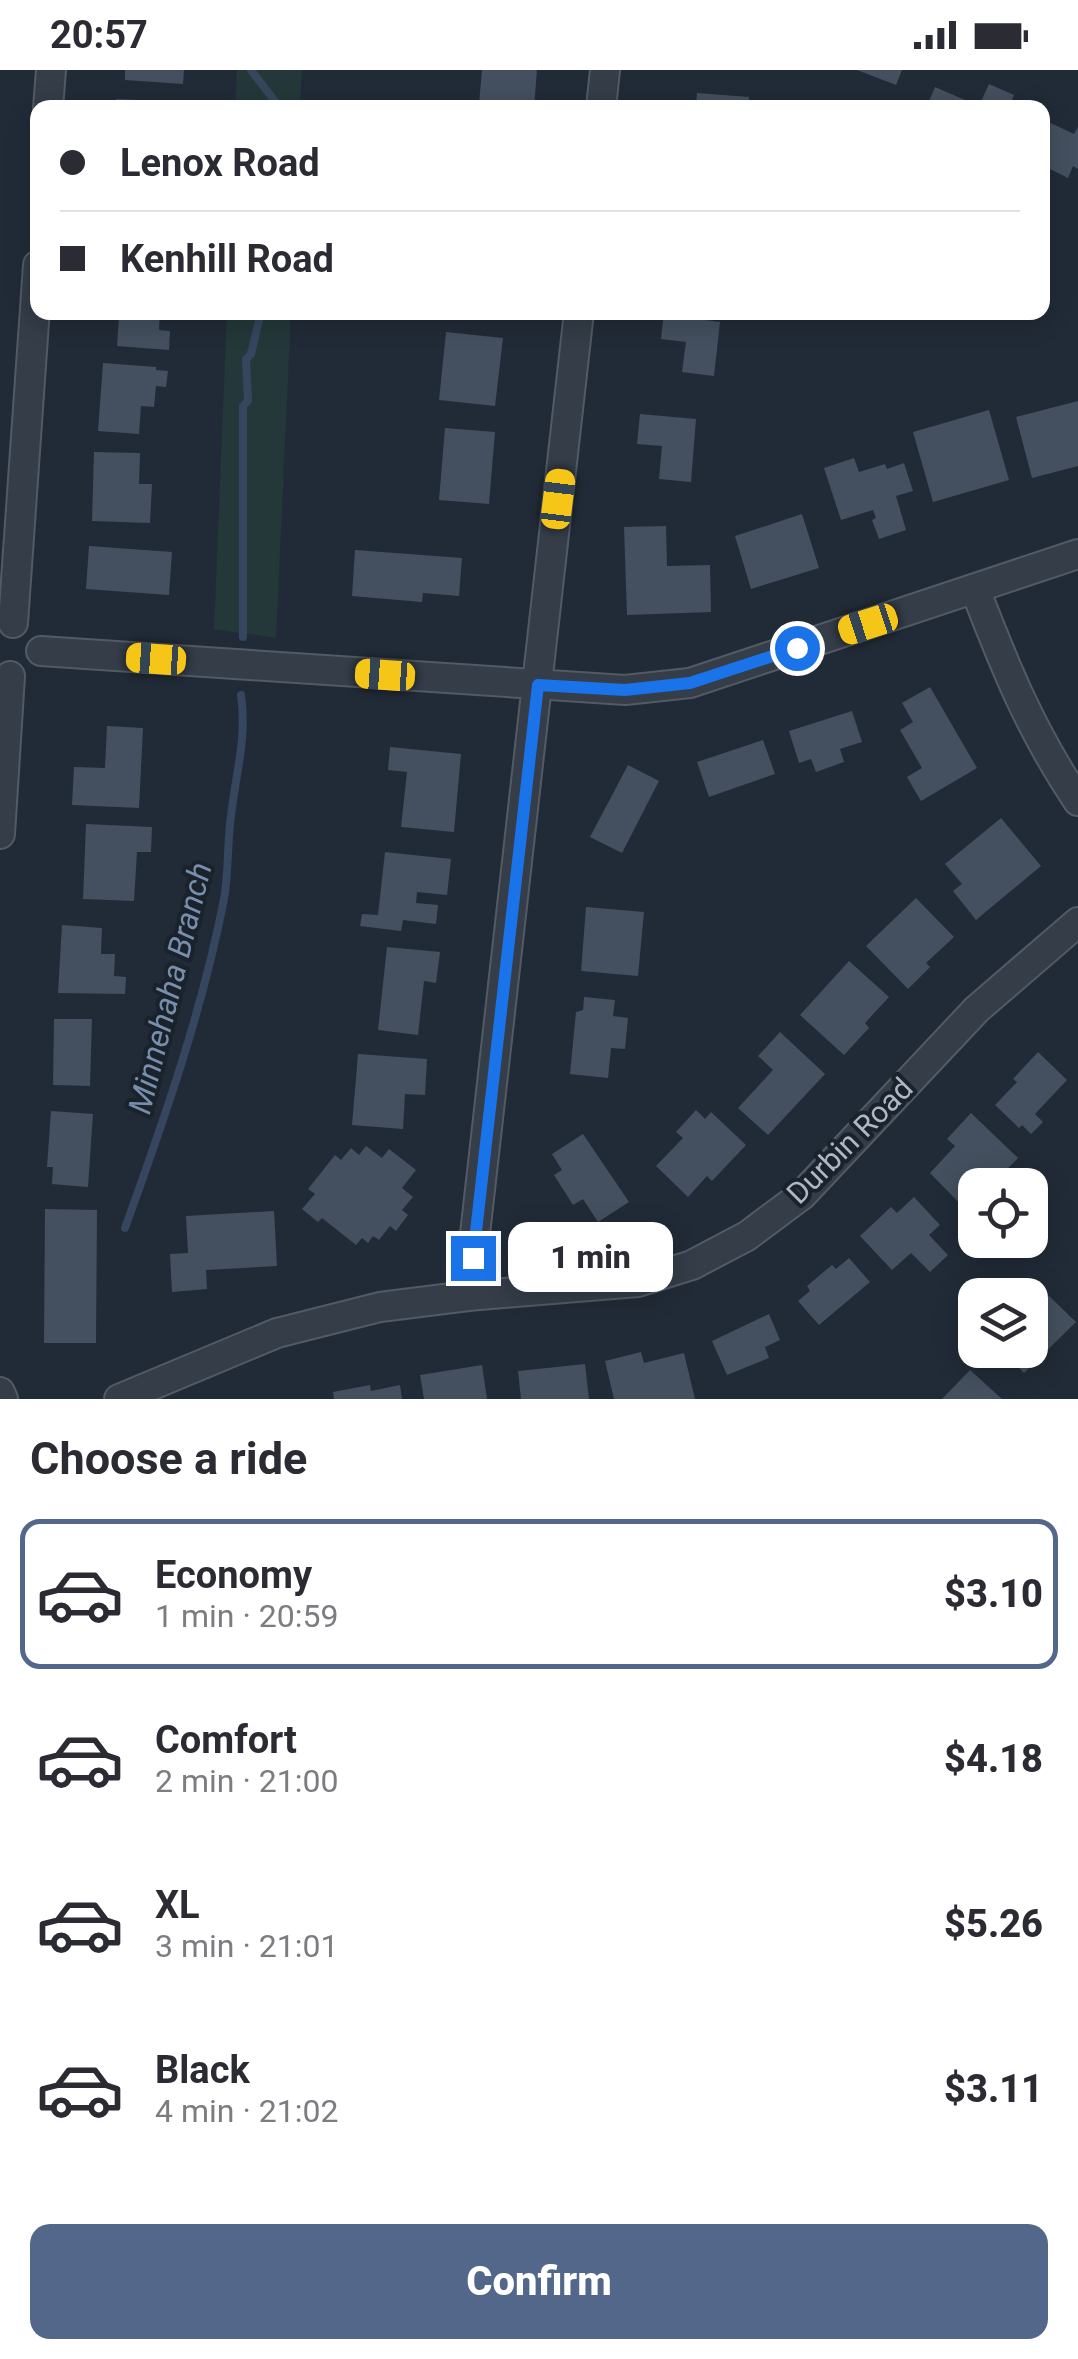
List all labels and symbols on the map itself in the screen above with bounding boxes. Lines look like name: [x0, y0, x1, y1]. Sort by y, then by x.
car: [539, 467, 577, 531]
car: [835, 600, 901, 648]
route start: [775, 626, 820, 671]
car: [125, 642, 187, 676]
car: [354, 658, 416, 692]
water label: Minnehaha Branch: [120, 858, 220, 1118]
street label: Durbin Road: [780, 1071, 920, 1211]
callout: 1 min: [508, 1223, 673, 1293]
route end: [451, 1236, 496, 1281]

